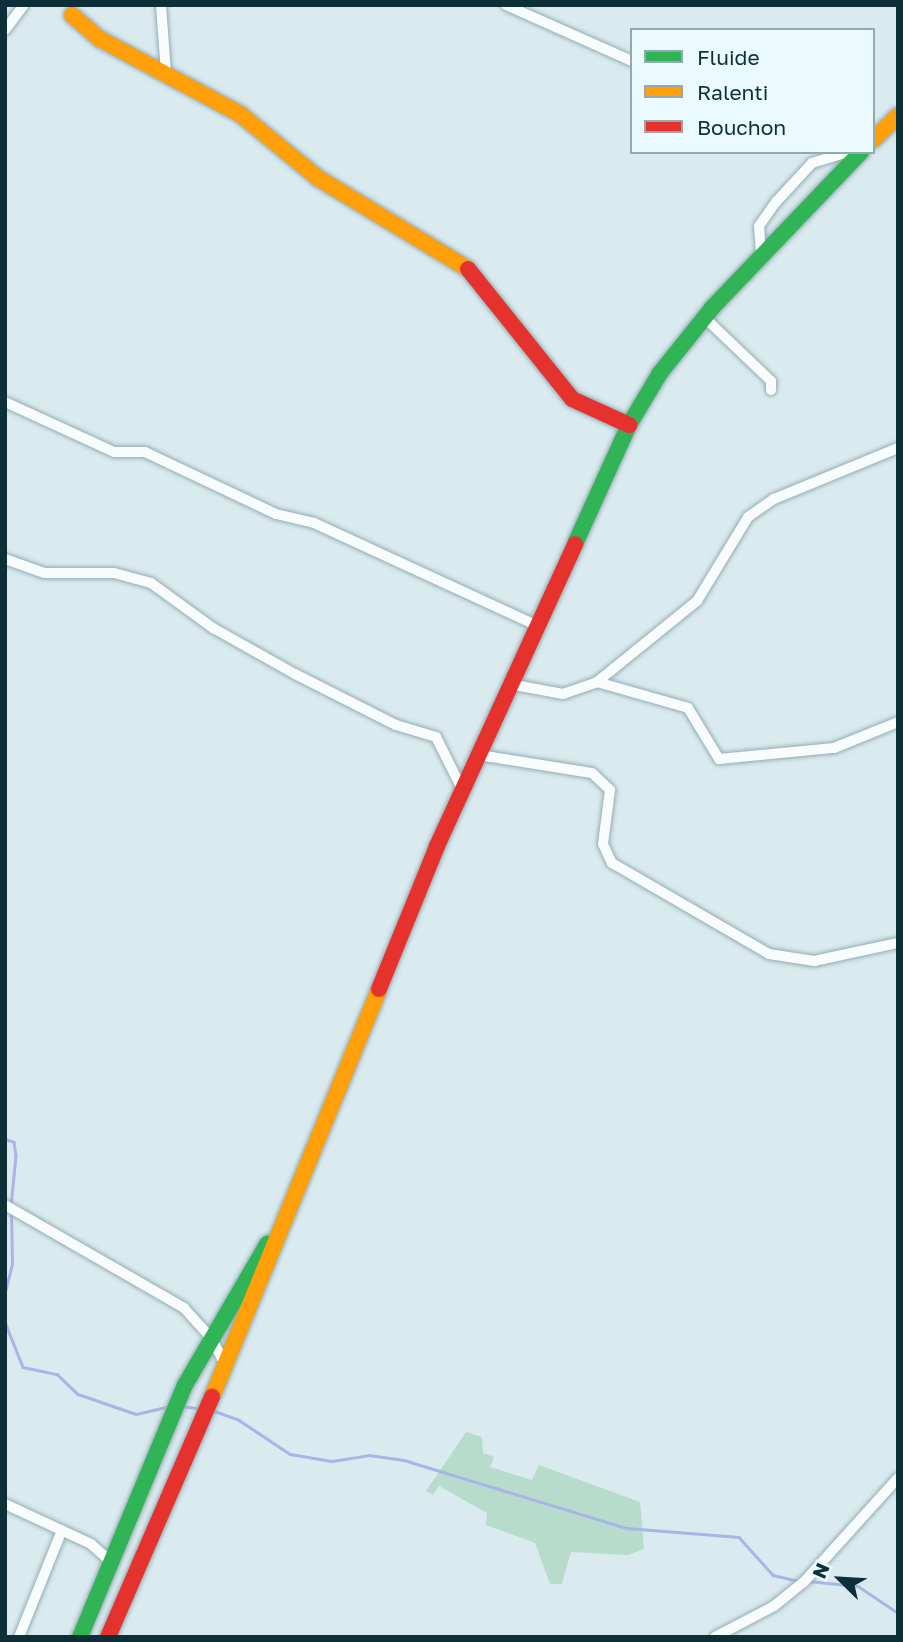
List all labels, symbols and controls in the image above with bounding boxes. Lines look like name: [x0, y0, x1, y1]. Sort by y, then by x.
legend: [630, 28, 875, 154]
text: Fluide: [697, 44, 760, 70]
text: Ralenti: [697, 79, 768, 105]
text: Bouchon: [697, 114, 786, 140]
north arrow: [805, 1544, 875, 1614]
text: N: [807, 1559, 834, 1582]

